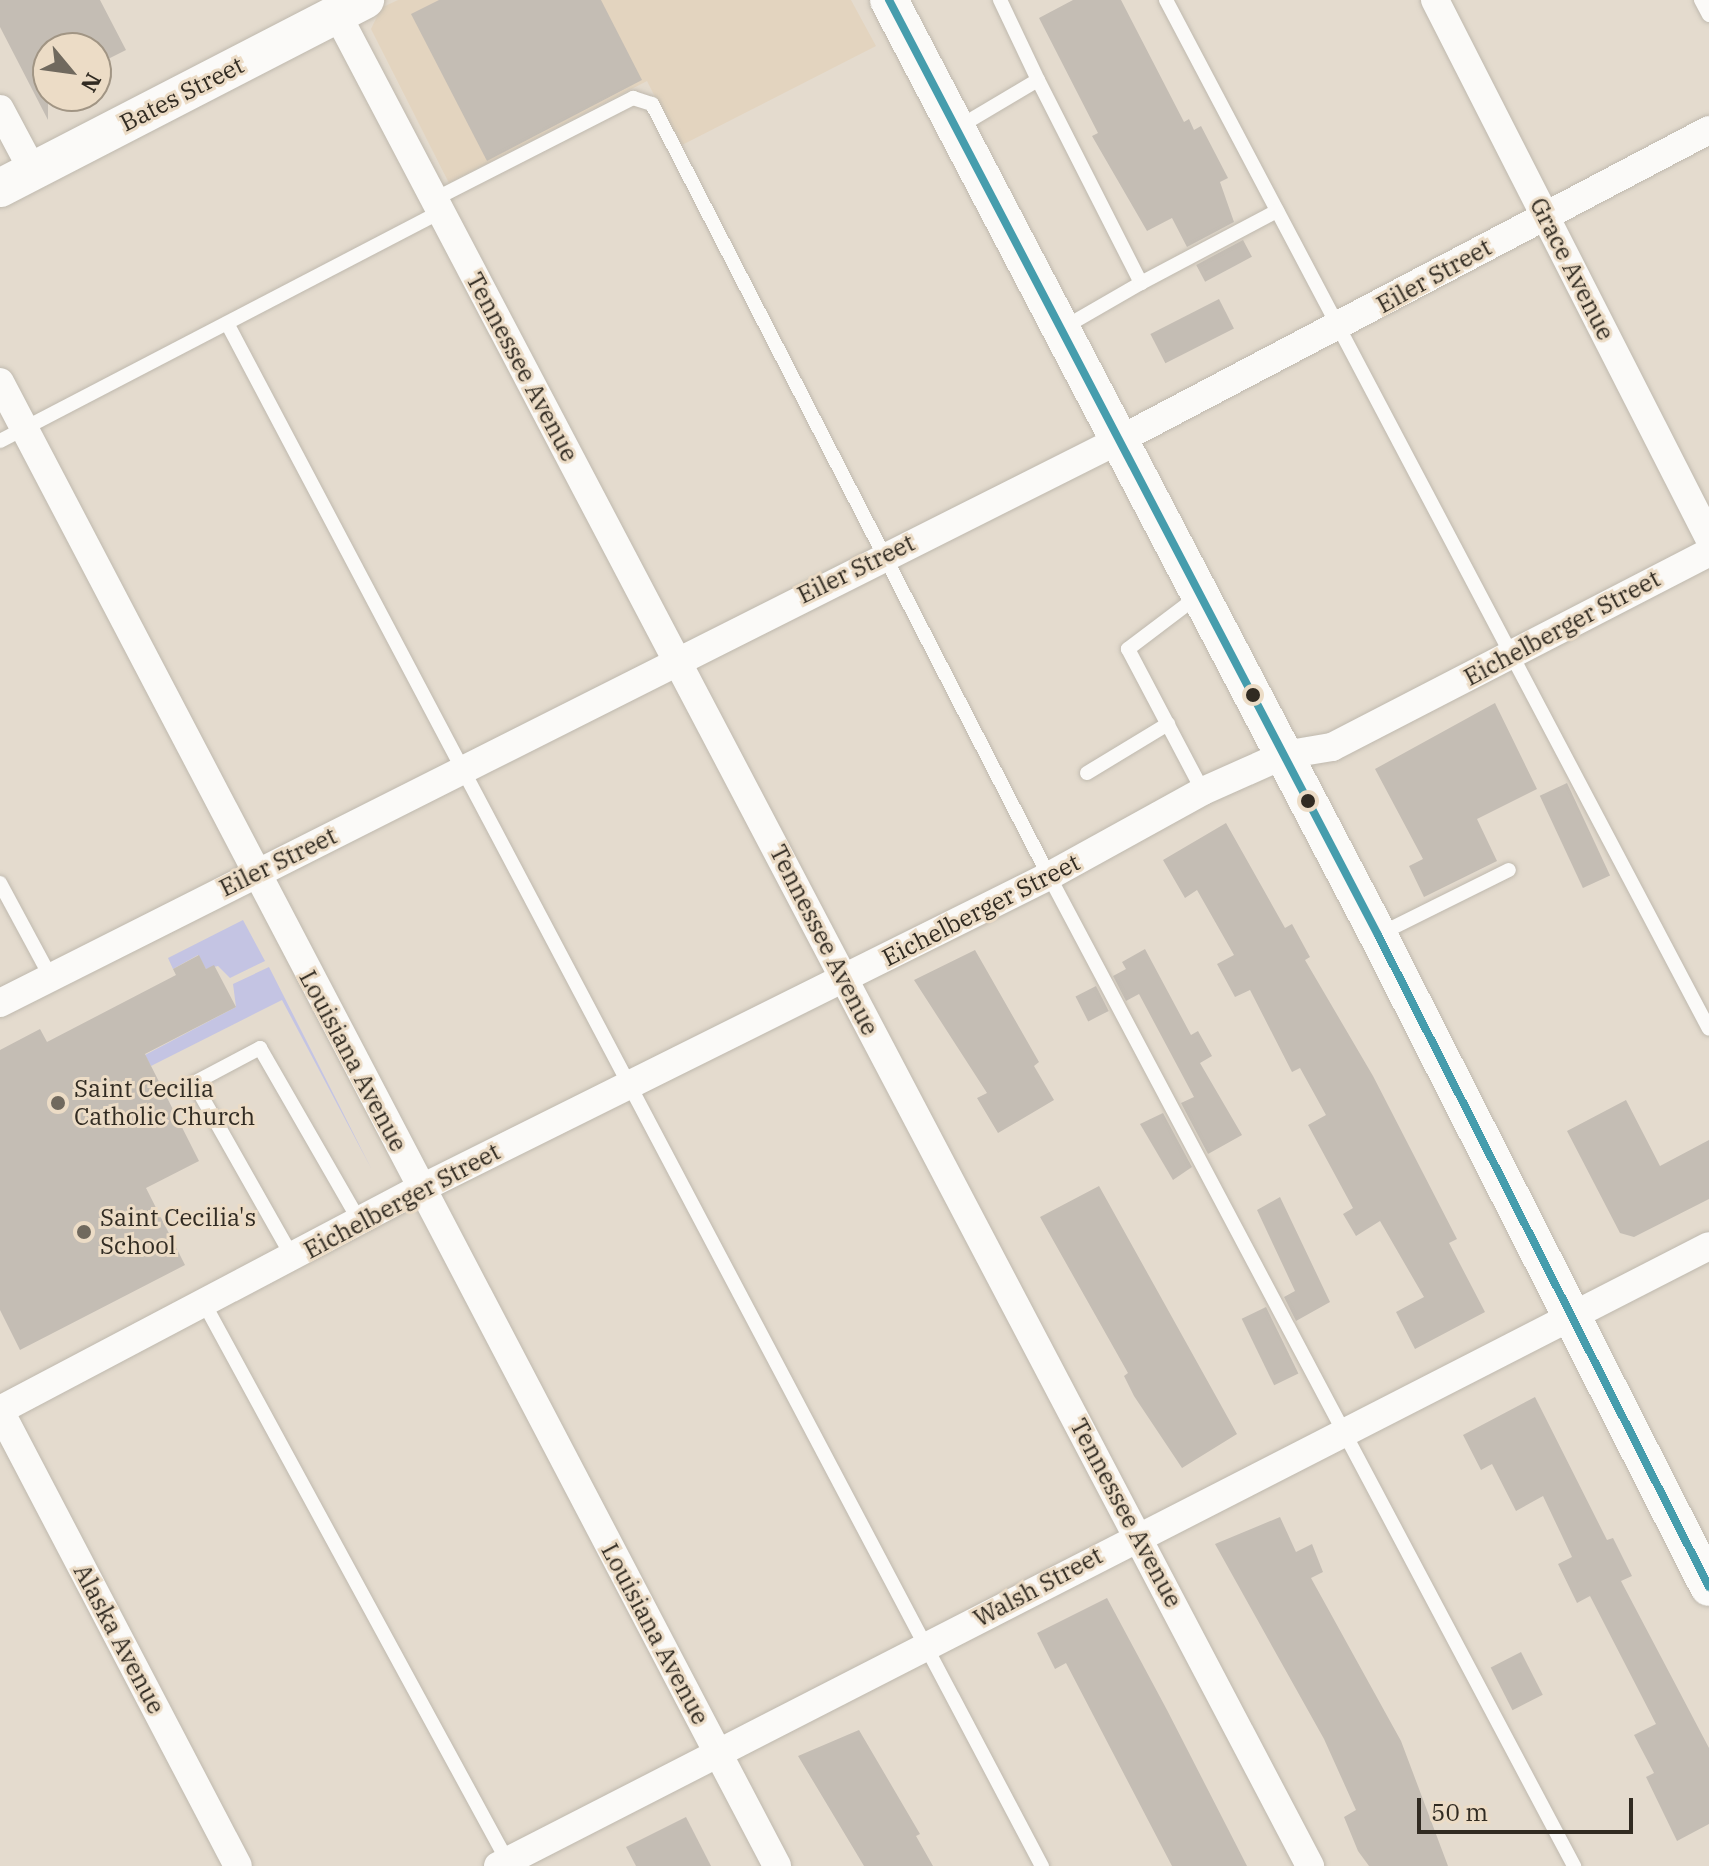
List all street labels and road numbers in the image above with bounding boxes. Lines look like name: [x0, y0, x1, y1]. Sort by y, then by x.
street label: Bates Street: [115, 51, 249, 137]
street label: Grace Avenue: [1524, 193, 1620, 345]
street label: Eiler Street: [1372, 233, 1496, 319]
street label: Tennessee Avenue: [460, 268, 584, 466]
street label: Eiler Street: [793, 528, 919, 610]
street label: Eichelberger Street: [1459, 564, 1665, 692]
street label: Eiler Street: [215, 821, 341, 903]
street label: Tennessee Avenue: [764, 840, 884, 1040]
street label: Eichelberger Street: [877, 848, 1085, 972]
street label: Louisiana Avenue: [293, 966, 413, 1156]
street label: Eichelberger Street: [299, 1137, 505, 1265]
street label: Tennessee Avenue: [1064, 1414, 1188, 1612]
street label: Louisiana Avenue: [595, 1539, 715, 1729]
street label: Walsh Street: [969, 1541, 1107, 1633]
street label: Alaska Avenue: [67, 1559, 171, 1719]

